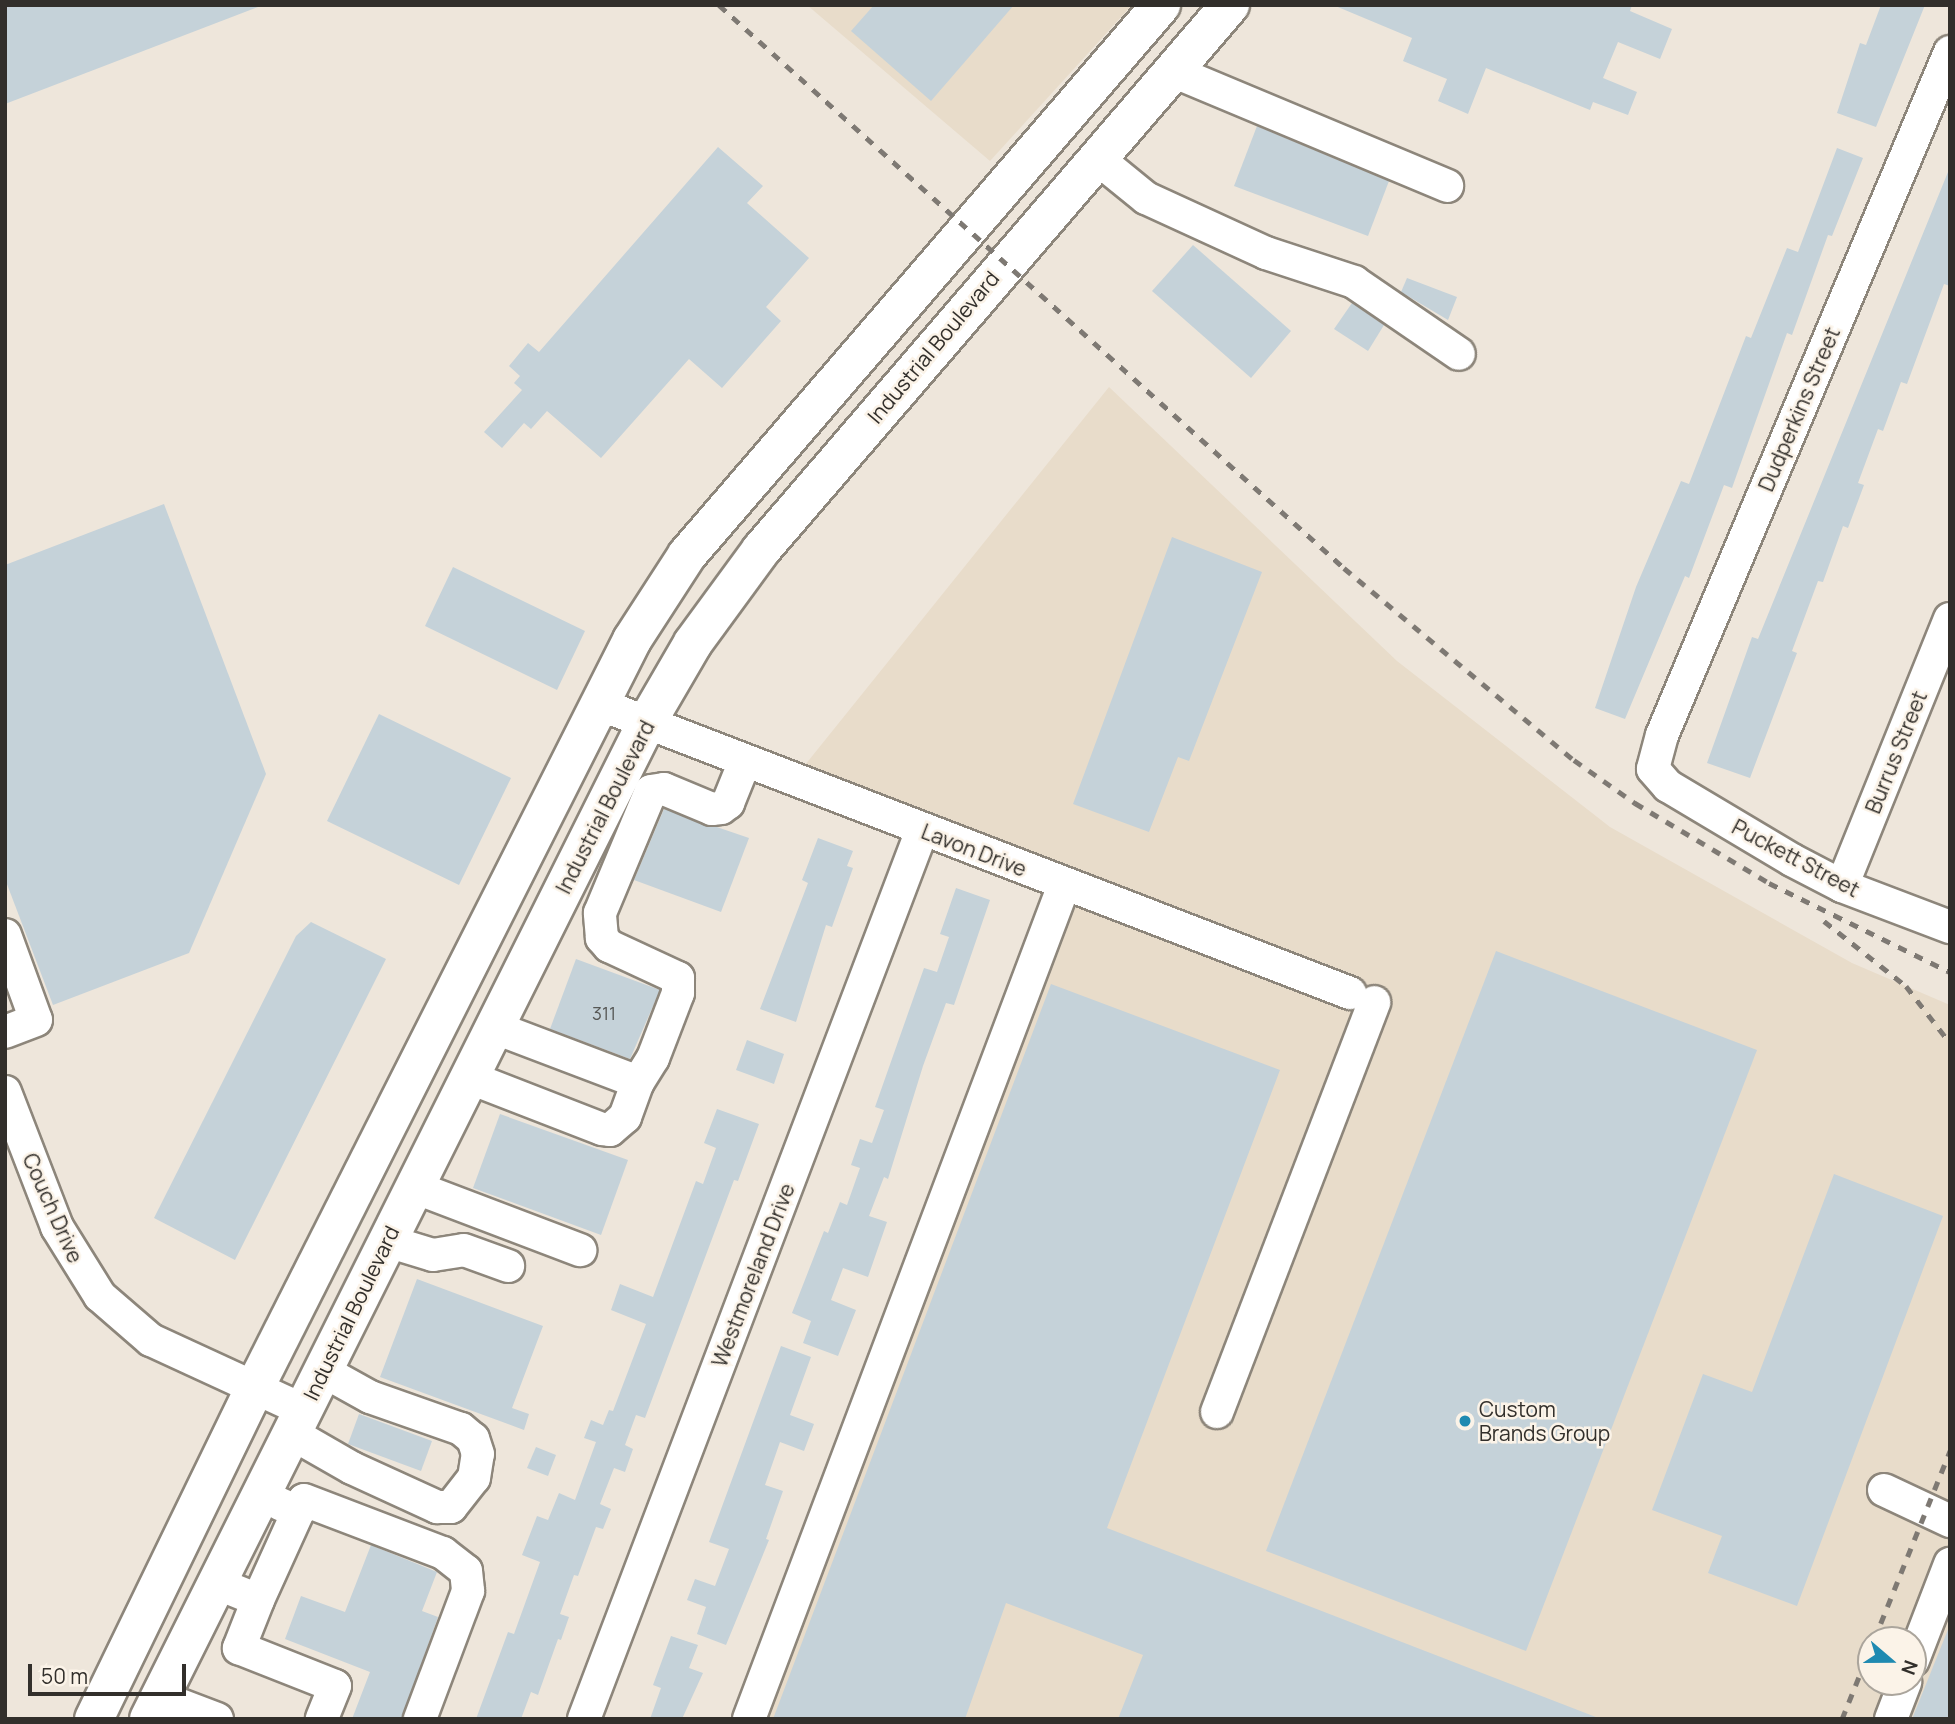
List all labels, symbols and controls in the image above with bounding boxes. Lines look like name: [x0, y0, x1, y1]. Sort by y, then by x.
street label: Industrial Boulevard: [862, 266, 1004, 428]
street label: Dudperkins Street: [1753, 323, 1845, 495]
street label: Burrus Street: [1860, 687, 1932, 817]
street label: Industrial Boulevard: [550, 716, 660, 898]
street label: Puckett Street: [1728, 814, 1864, 902]
street label: Lavon Drive: [918, 818, 1030, 882]
house number: 311: [592, 1002, 616, 1024]
street label: Couch Drive: [18, 1149, 88, 1267]
street label: Westmoreland Drive: [706, 1180, 800, 1370]
street label: Industrial Boulevard: [298, 1222, 404, 1404]
place label: Custom Brands Group: [1479, 1396, 1610, 1446]
marker: Custom Brands Group: [1457, 1413, 1473, 1429]
north arrow: [1857, 1626, 1927, 1696]
scale bar: [32, 1650, 189, 1694]
text: N: [1895, 1657, 1924, 1678]
text: 50 m: [41, 1662, 88, 1690]

